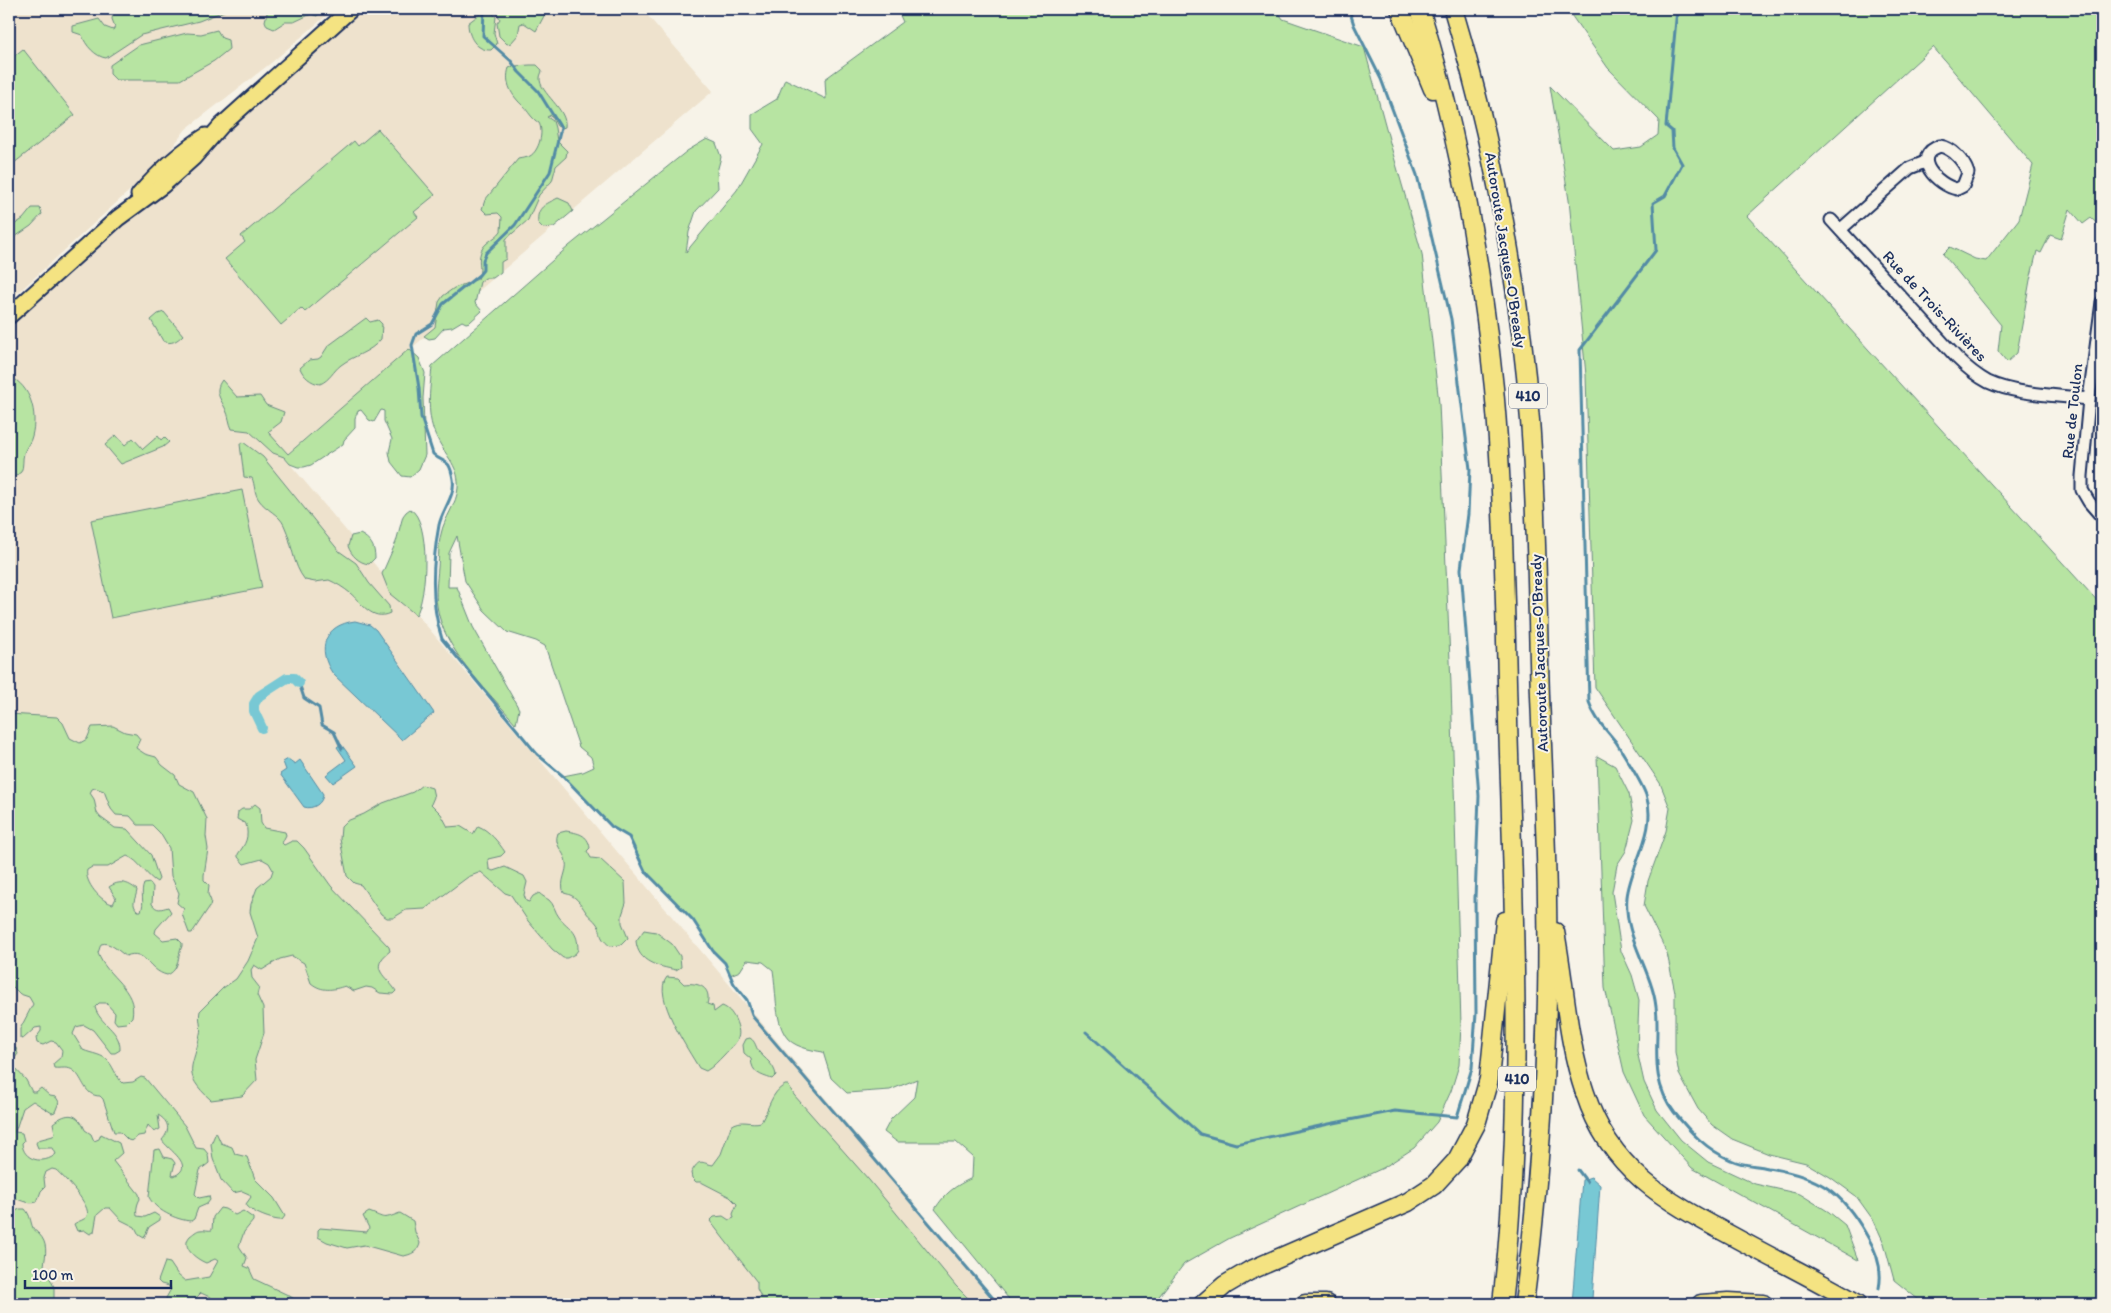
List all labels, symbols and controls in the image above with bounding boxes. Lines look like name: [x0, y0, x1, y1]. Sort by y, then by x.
street label: Autoroute Jacques-O'Bready: [1481, 151, 1531, 350]
street label: Rue de Trois-Rivières: [1879, 247, 1991, 365]
street label: Rue de Toulon: [2058, 362, 2086, 460]
road number: 410: [1509, 384, 1547, 408]
street label: Autoroute Jacques-O'Bready: [1526, 553, 1552, 752]
road number: 410: [1498, 1066, 1536, 1092]
scale bar: [25, 1258, 171, 1290]
text: 100 m: [32, 1266, 74, 1284]

